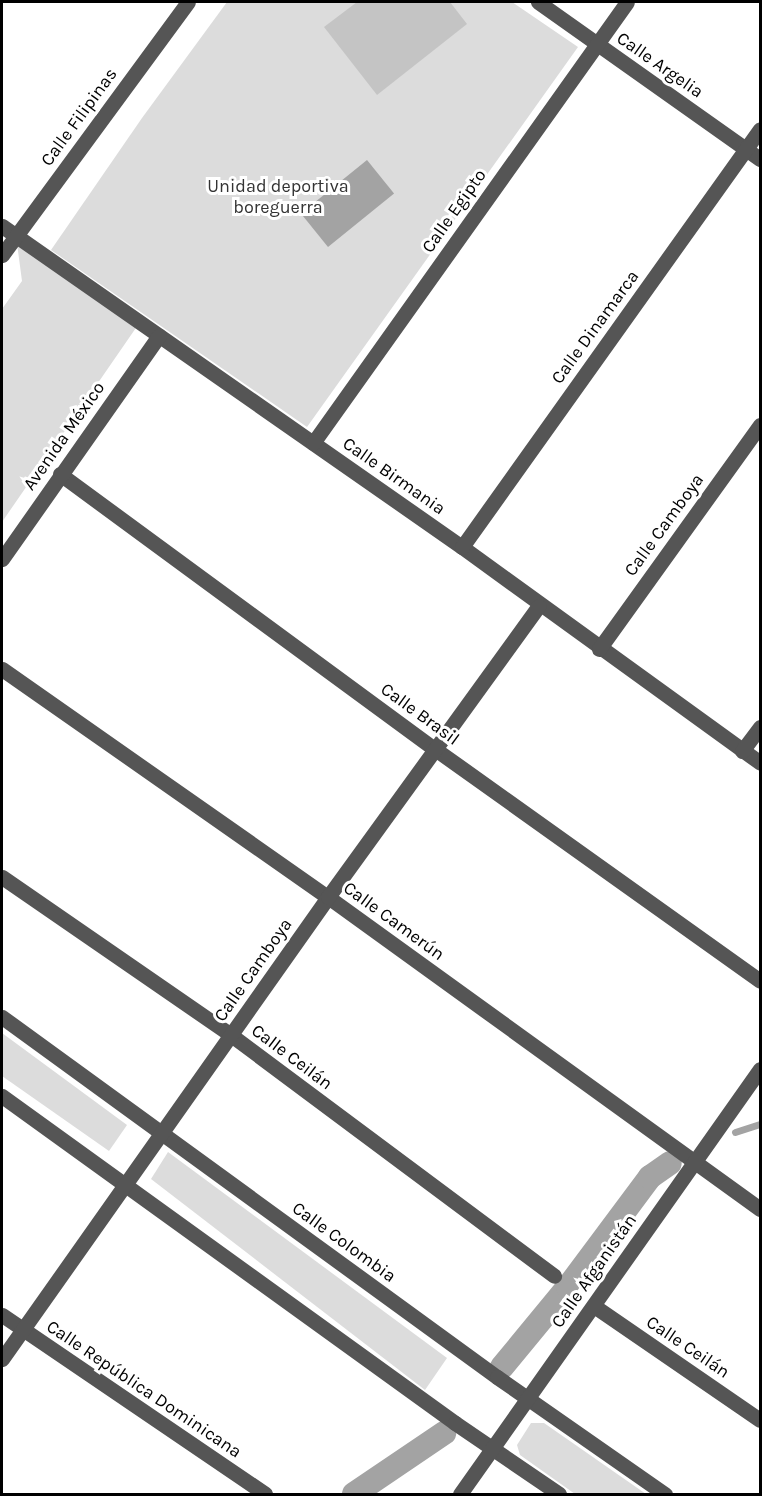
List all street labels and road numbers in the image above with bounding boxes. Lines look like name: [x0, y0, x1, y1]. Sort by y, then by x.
street label: Calle Argelia: [613, 27, 707, 103]
street label: Calle Filipinas: [36, 64, 122, 170]
street label: Calle Egipto: [417, 165, 491, 257]
street label: Calle Dinamarca: [547, 266, 643, 388]
street label: Avenida México: [19, 378, 109, 494]
street label: Calle Birmania: [338, 433, 450, 519]
street label: Calle Camboya: [620, 470, 708, 580]
street label: Calle Brasil: [376, 678, 464, 750]
street label: Calle Camerún: [339, 877, 449, 965]
street label: Calle Camboya: [209, 914, 297, 1026]
street label: Calle Ceilán: [247, 1019, 337, 1095]
street label: Calle Colombia: [288, 1197, 400, 1287]
street label: Calle Afganistán: [547, 1210, 641, 1332]
street label: Calle Ceilán: [642, 1311, 734, 1383]
street label: Calle República Dominicana: [42, 1315, 246, 1463]

